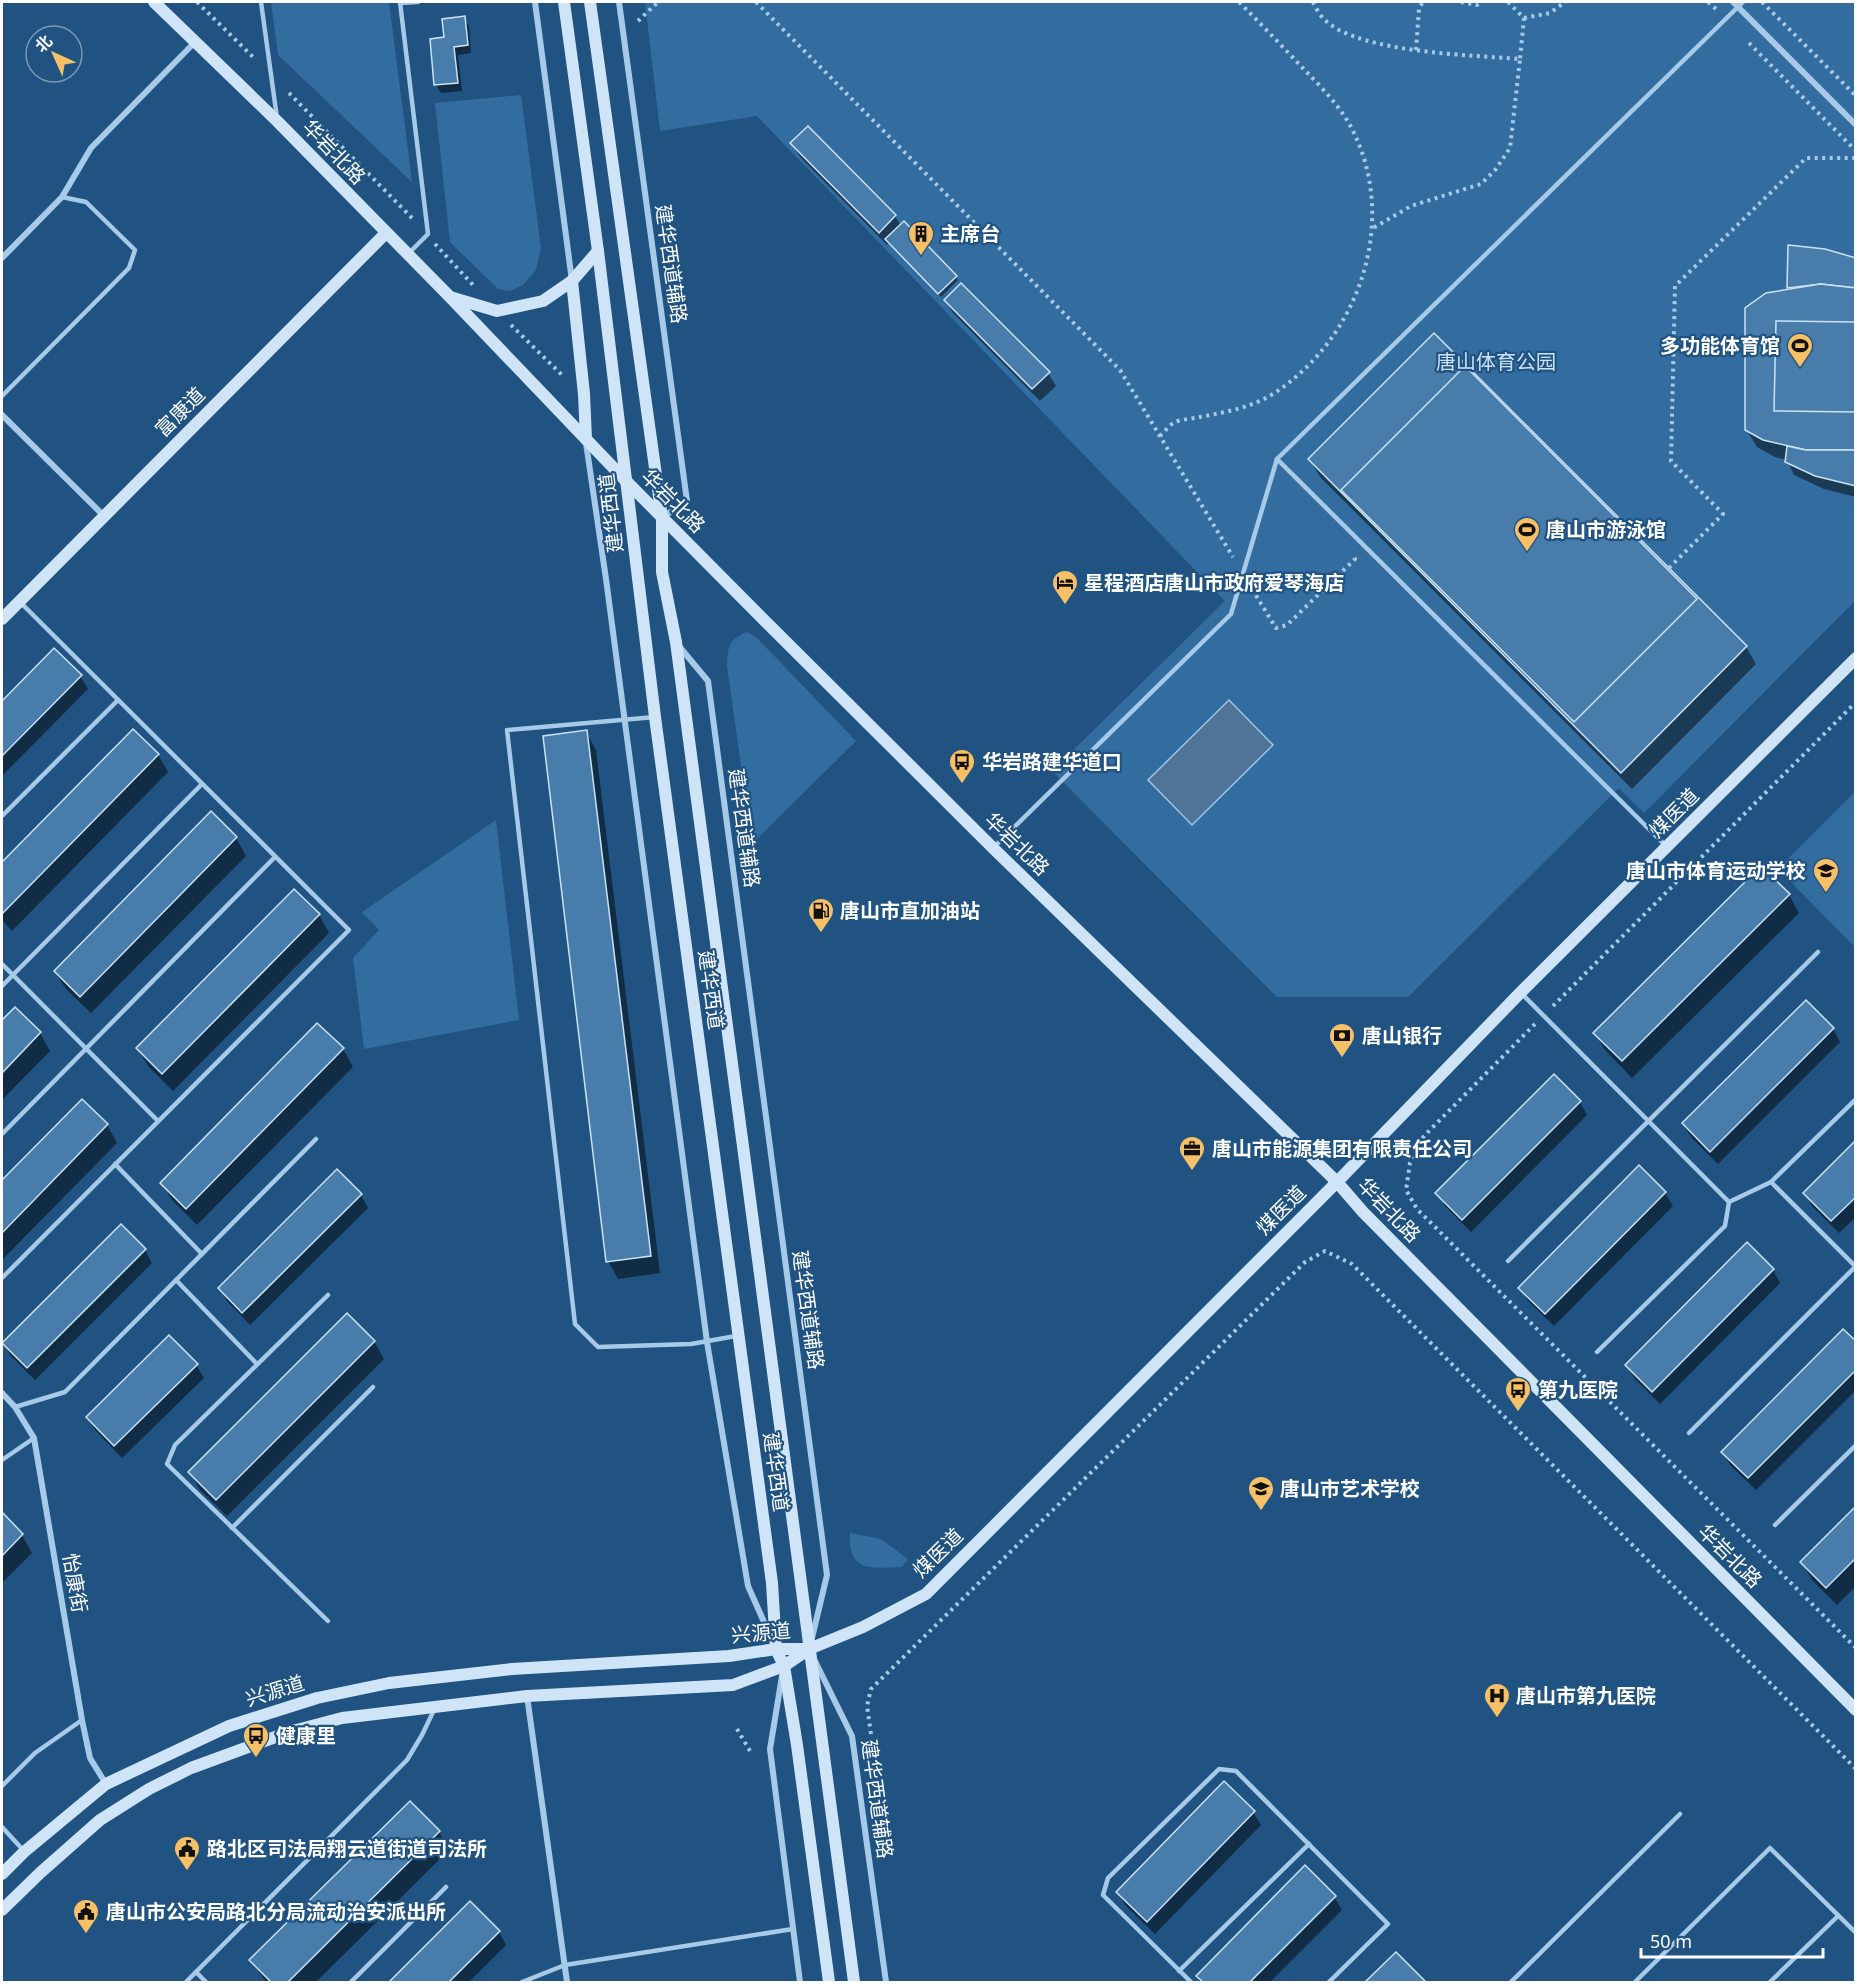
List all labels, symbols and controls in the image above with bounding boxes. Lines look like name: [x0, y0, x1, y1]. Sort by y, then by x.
north arrow: [24, 24, 84, 84]
text: 北: [30, 30, 57, 57]
street label: 华岩北路: [297, 114, 372, 190]
street label: 建华西道辅路: [650, 203, 693, 325]
building icon: 主席台: [906, 219, 936, 257]
place label: 主席台: [940, 220, 1000, 247]
sports icon: 多功能体育馆: [1785, 331, 1815, 369]
place label: 多功能体育馆: [1660, 332, 1780, 359]
park label: 唐山体育公园: [1436, 348, 1556, 375]
street label: 富康道: [149, 381, 210, 442]
street label: 华岩北路: [636, 463, 711, 538]
street label: 建华西道: [592, 472, 629, 554]
sports icon: 唐山市游泳馆: [1512, 515, 1542, 553]
place label: 唐山市游泳馆: [1546, 516, 1666, 543]
hotel icon: 星程酒店唐山市政府爱琴海店: [1050, 568, 1080, 606]
place label: 星程酒店唐山市政府爱琴海店: [1084, 569, 1344, 596]
bus stop icon: 华岩路建华道口: [947, 747, 977, 785]
place label: 华岩路建华道口: [982, 748, 1122, 775]
street label: 建华西道辅路: [723, 767, 766, 889]
street label: 煤医道: [1643, 782, 1704, 843]
street label: 华岩北路: [979, 806, 1055, 881]
school or university icon: 唐山市体育运动学校: [1811, 856, 1841, 894]
place label: 唐山市体育运动学校: [1626, 857, 1806, 884]
fuel station icon: 唐山市直加油站: [806, 896, 836, 934]
place label: 唐山市直加油站: [840, 897, 980, 924]
street label: 建华西道: [693, 948, 730, 1031]
bank icon: 唐山银行: [1327, 1021, 1357, 1059]
place label: 唐山银行: [1362, 1022, 1442, 1049]
office icon: 唐山市能源集团有限责任公司: [1177, 1134, 1207, 1172]
place label: 唐山市能源集团有限责任公司: [1212, 1135, 1472, 1162]
street label: 华岩北路: [1352, 1172, 1427, 1248]
street label: 煤医道: [1250, 1179, 1311, 1240]
street label: 建华西道辅路: [787, 1249, 830, 1371]
bus stop icon: 第九医院: [1503, 1375, 1533, 1413]
place label: 第九医院: [1538, 1376, 1618, 1403]
street label: 建华西道: [758, 1430, 795, 1513]
school or university icon: 唐山市艺术学校: [1246, 1474, 1276, 1512]
place label: 唐山市艺术学校: [1280, 1475, 1420, 1502]
street label: 华岩北路: [1693, 1518, 1768, 1593]
street label: 煤医道: [907, 1522, 969, 1583]
street label: 怡康街: [57, 1551, 94, 1615]
street label: 兴源道: [730, 1616, 792, 1649]
street label: 兴源道: [242, 1669, 307, 1712]
hospital icon: 唐山市第九医院: [1482, 1681, 1512, 1719]
place label: 唐山市第九医院: [1516, 1682, 1656, 1709]
bus stop icon: 健康里: [241, 1721, 271, 1759]
place label: 健康里: [276, 1722, 336, 1749]
street label: 建华西道辅路: [856, 1738, 899, 1860]
public building icon: 路北区司法局翔云道街道司法所: [172, 1834, 202, 1872]
place label: 路北区司法局翔云道街道司法所: [207, 1835, 487, 1862]
public building icon: 唐山市公安局路北分局流动治安派出所: [71, 1897, 101, 1935]
place label: 唐山市公安局路北分局流动治安派出所: [106, 1898, 446, 1925]
scale bar: [1641, 1921, 1822, 1959]
text: 50 m: [1650, 1929, 1692, 1953]

